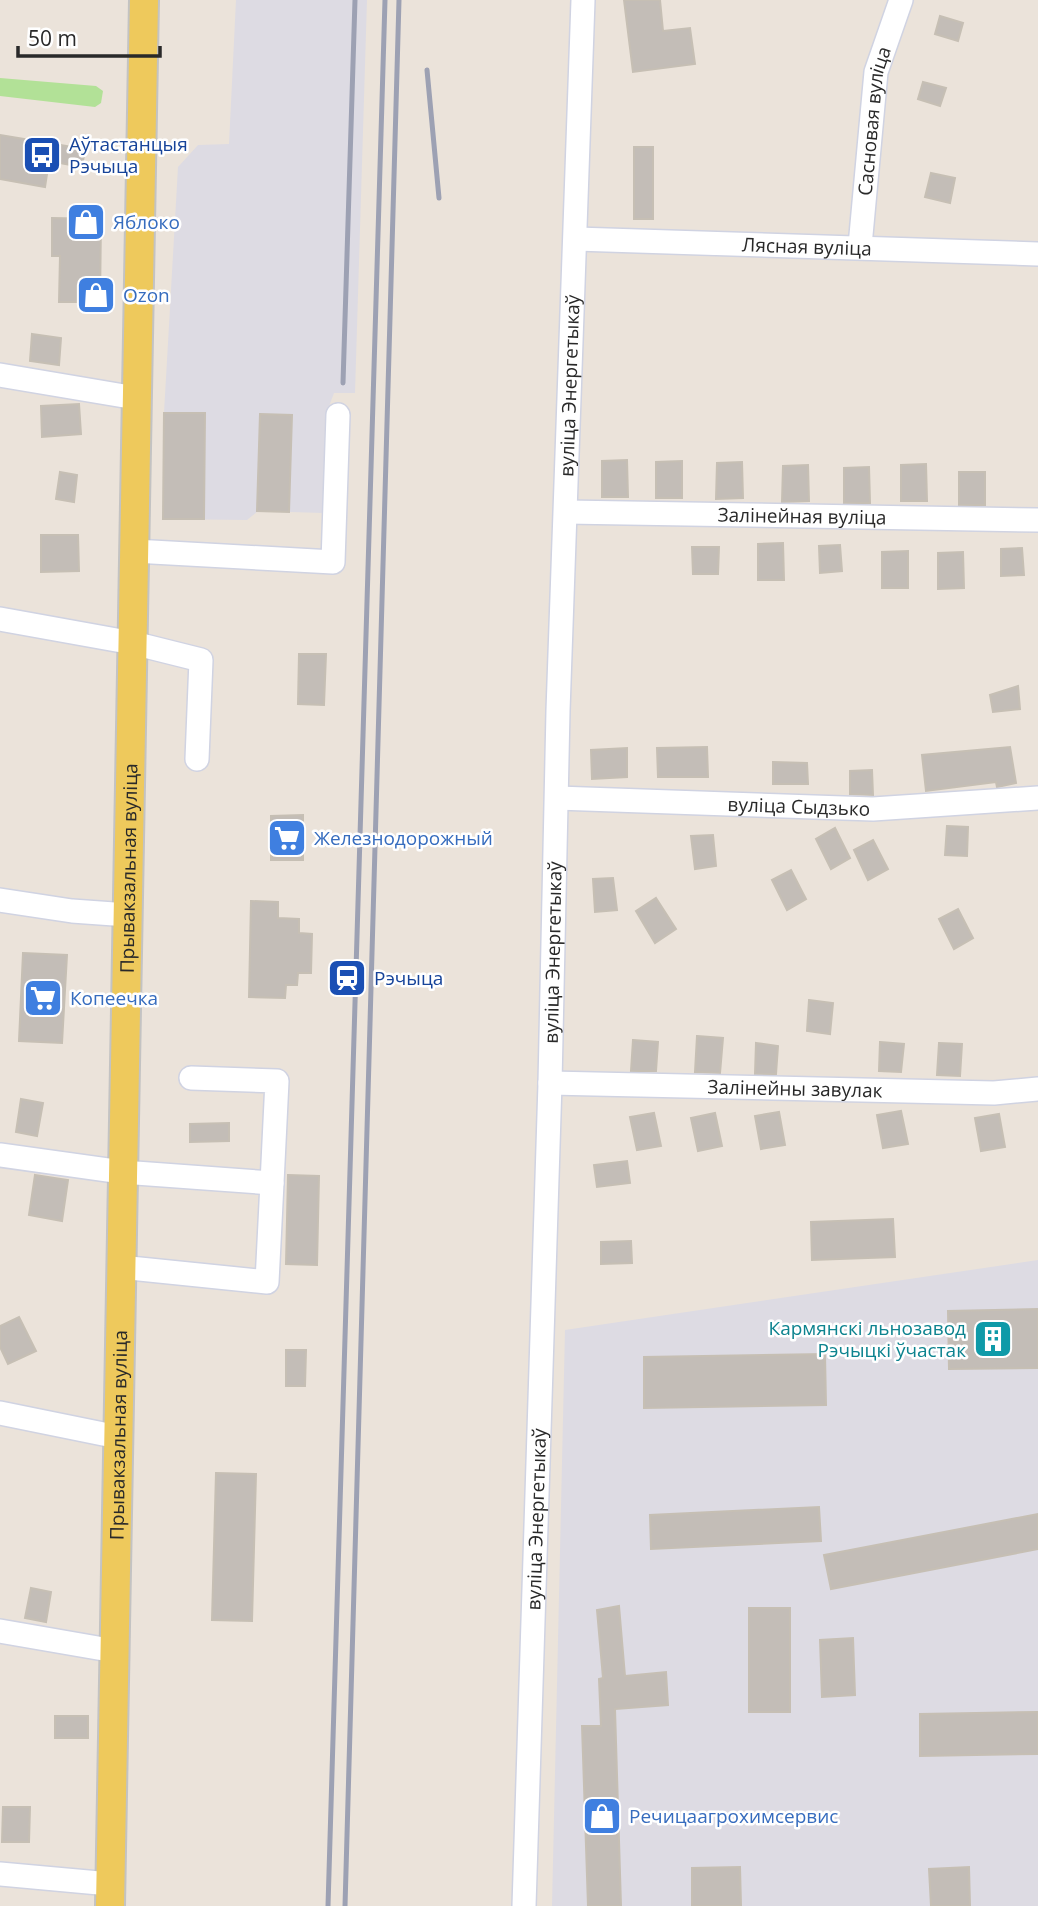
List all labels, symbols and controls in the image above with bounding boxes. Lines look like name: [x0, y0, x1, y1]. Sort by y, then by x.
scale bar: [18, 14, 159, 58]
text: 50 m: [28, 24, 77, 52]
street label: Сасновая вуліца: [852, 43, 897, 197]
place label: Аўтастанцыя Рэчыца: [69, 131, 188, 179]
bus stop icon: Аўтастанцыя Рэчыца: [21, 134, 63, 176]
shop icon: Яблоко: [65, 201, 107, 243]
place label: Яблоко: [113, 209, 180, 235]
street label: Лясная вуліца: [742, 231, 872, 262]
shop icon: Ozon: [75, 274, 117, 316]
place label: Ozon: [123, 282, 170, 308]
street label: вуліца Энергетыкаў: [553, 294, 586, 477]
street label: Залінейная вуліца: [717, 502, 887, 530]
street label: Прывакзальная вуліца: [114, 763, 143, 973]
street label: вуліца Сыдзько: [727, 791, 871, 822]
supermarket icon: Железнодорожный: [266, 817, 308, 859]
place label: Железнодорожный: [314, 825, 493, 851]
street label: вуліца Энергетыкаў: [538, 861, 568, 1044]
station icon: Рэчыца: [326, 957, 368, 999]
place label: Рэчыца: [374, 965, 443, 991]
supermarket icon: Копеечка: [22, 977, 64, 1019]
place label: Копеечка: [70, 985, 158, 1011]
street label: Залінейны завулак: [707, 1074, 883, 1103]
place label: Кармянскі льнозавод Рэчыцкі ўчастак: [769, 1315, 966, 1363]
building icon: Кармянскі льнозавод Рэчыцкі ўчастак: [972, 1318, 1014, 1360]
street label: Прывакзальная вуліца: [104, 1330, 133, 1540]
street label: вуліца Энергетыкаў: [520, 1427, 552, 1611]
shop icon: Речицаагрохимсервис: [581, 1795, 623, 1837]
place label: Речицаагрохимсервис: [629, 1803, 838, 1829]

